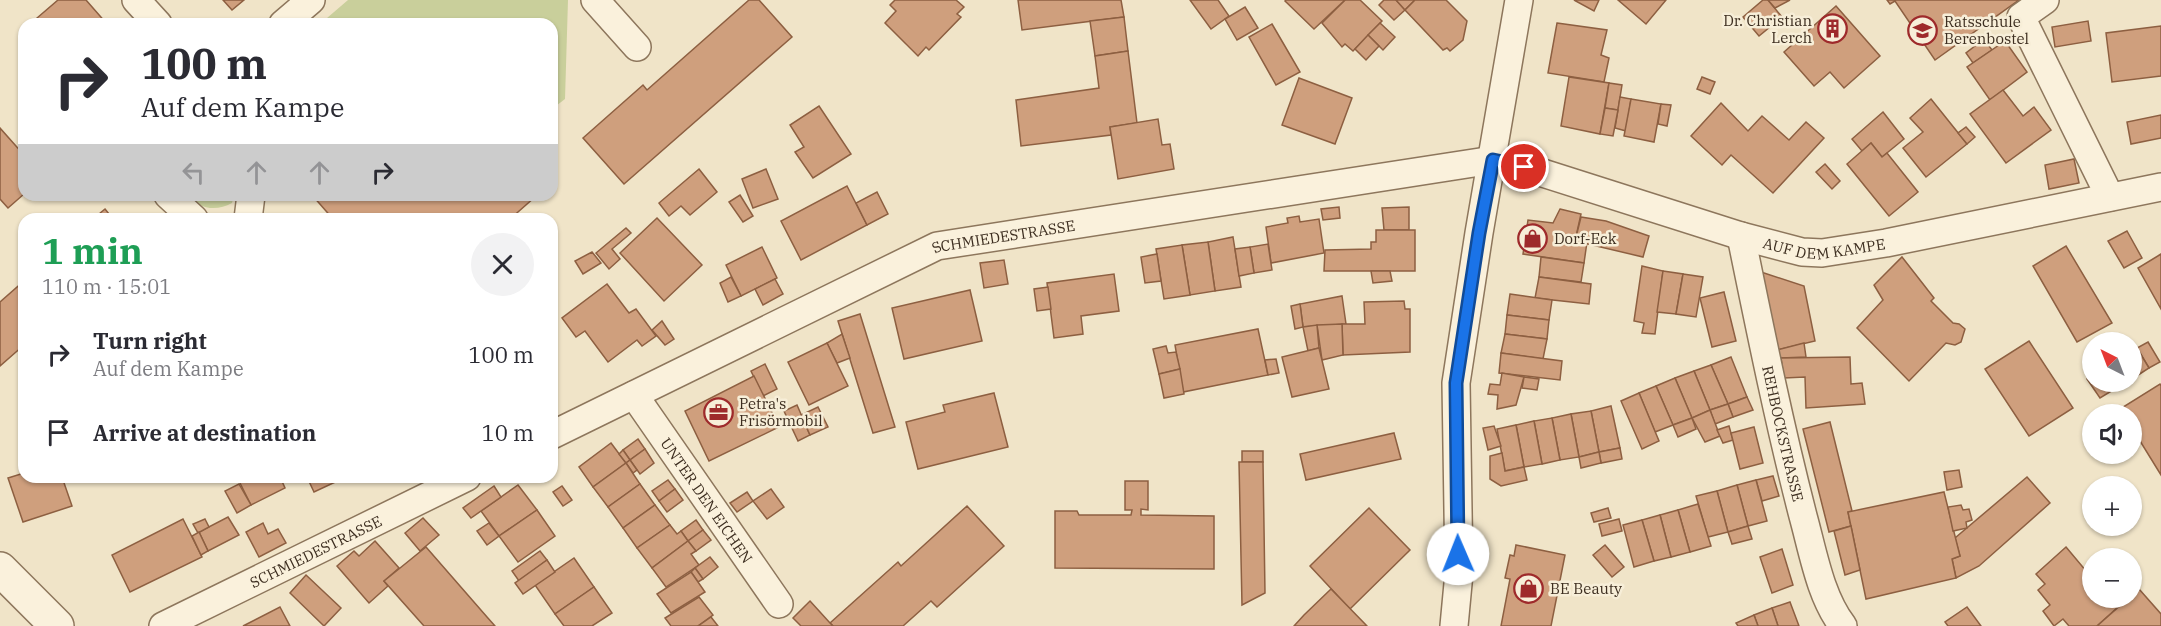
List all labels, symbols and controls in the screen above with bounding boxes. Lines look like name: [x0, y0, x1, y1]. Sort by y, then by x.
place label: Dr. Christian Lerch: [1723, 11, 1812, 47]
place label: Ratsschule Berenbostel: [1944, 12, 2029, 48]
building icon: Dr. Christian Lerch: [1817, 13, 1849, 45]
school or university icon: Ratsschule Berenbostel: [1907, 14, 1939, 46]
text: 100 m: [141, 36, 267, 91]
icon: right: [42, 42, 120, 120]
text: Auf dem Kampe: [141, 89, 345, 124]
pin: [1498, 141, 1549, 192]
icon: arrive: [1507, 150, 1540, 183]
icon: left: [177, 156, 210, 189]
icon: ahead: [240, 156, 273, 189]
icon: ahead: [303, 156, 336, 189]
icon: right: [366, 156, 399, 189]
street label: SCHMIEDESTRASSE: [928, 215, 1076, 257]
shop icon: Dorf-Eck: [1517, 222, 1549, 254]
text: 1 min: [42, 227, 143, 274]
place label: Dorf-Eck: [1554, 229, 1617, 248]
button: close: [471, 233, 534, 296]
street label: AUF DEM KAMPE: [1761, 233, 1886, 263]
text: 110 m · 15:01: [42, 273, 171, 300]
text: Turn right: [93, 326, 207, 355]
north arrow: [2082, 332, 2142, 392]
map controls: [2082, 332, 2142, 608]
icon: right: [42, 338, 75, 371]
text: 100 m: [468, 340, 534, 369]
text: Auf dem Kampe: [93, 355, 244, 382]
street label: REHBOCKSTRASSE: [1759, 364, 1808, 503]
place label: Petra's Frisörmobil: [739, 394, 823, 430]
office icon: Petra's Frisörmobil: [702, 396, 734, 428]
button: sound: [2082, 404, 2142, 464]
icon: arrive: [42, 416, 75, 449]
text: Arrive at destination: [93, 418, 316, 447]
text: 10 m: [482, 418, 534, 447]
street label: UNTER DEN EICHEN: [657, 434, 757, 567]
button: +: [2082, 476, 2142, 536]
street label: SCHMIEDESTRASSE: [247, 511, 385, 592]
position arrow: [1426, 522, 1490, 586]
button: −: [2082, 548, 2142, 608]
shop icon: BE Beauty: [1513, 572, 1545, 604]
place label: BE Beauty: [1550, 579, 1622, 598]

